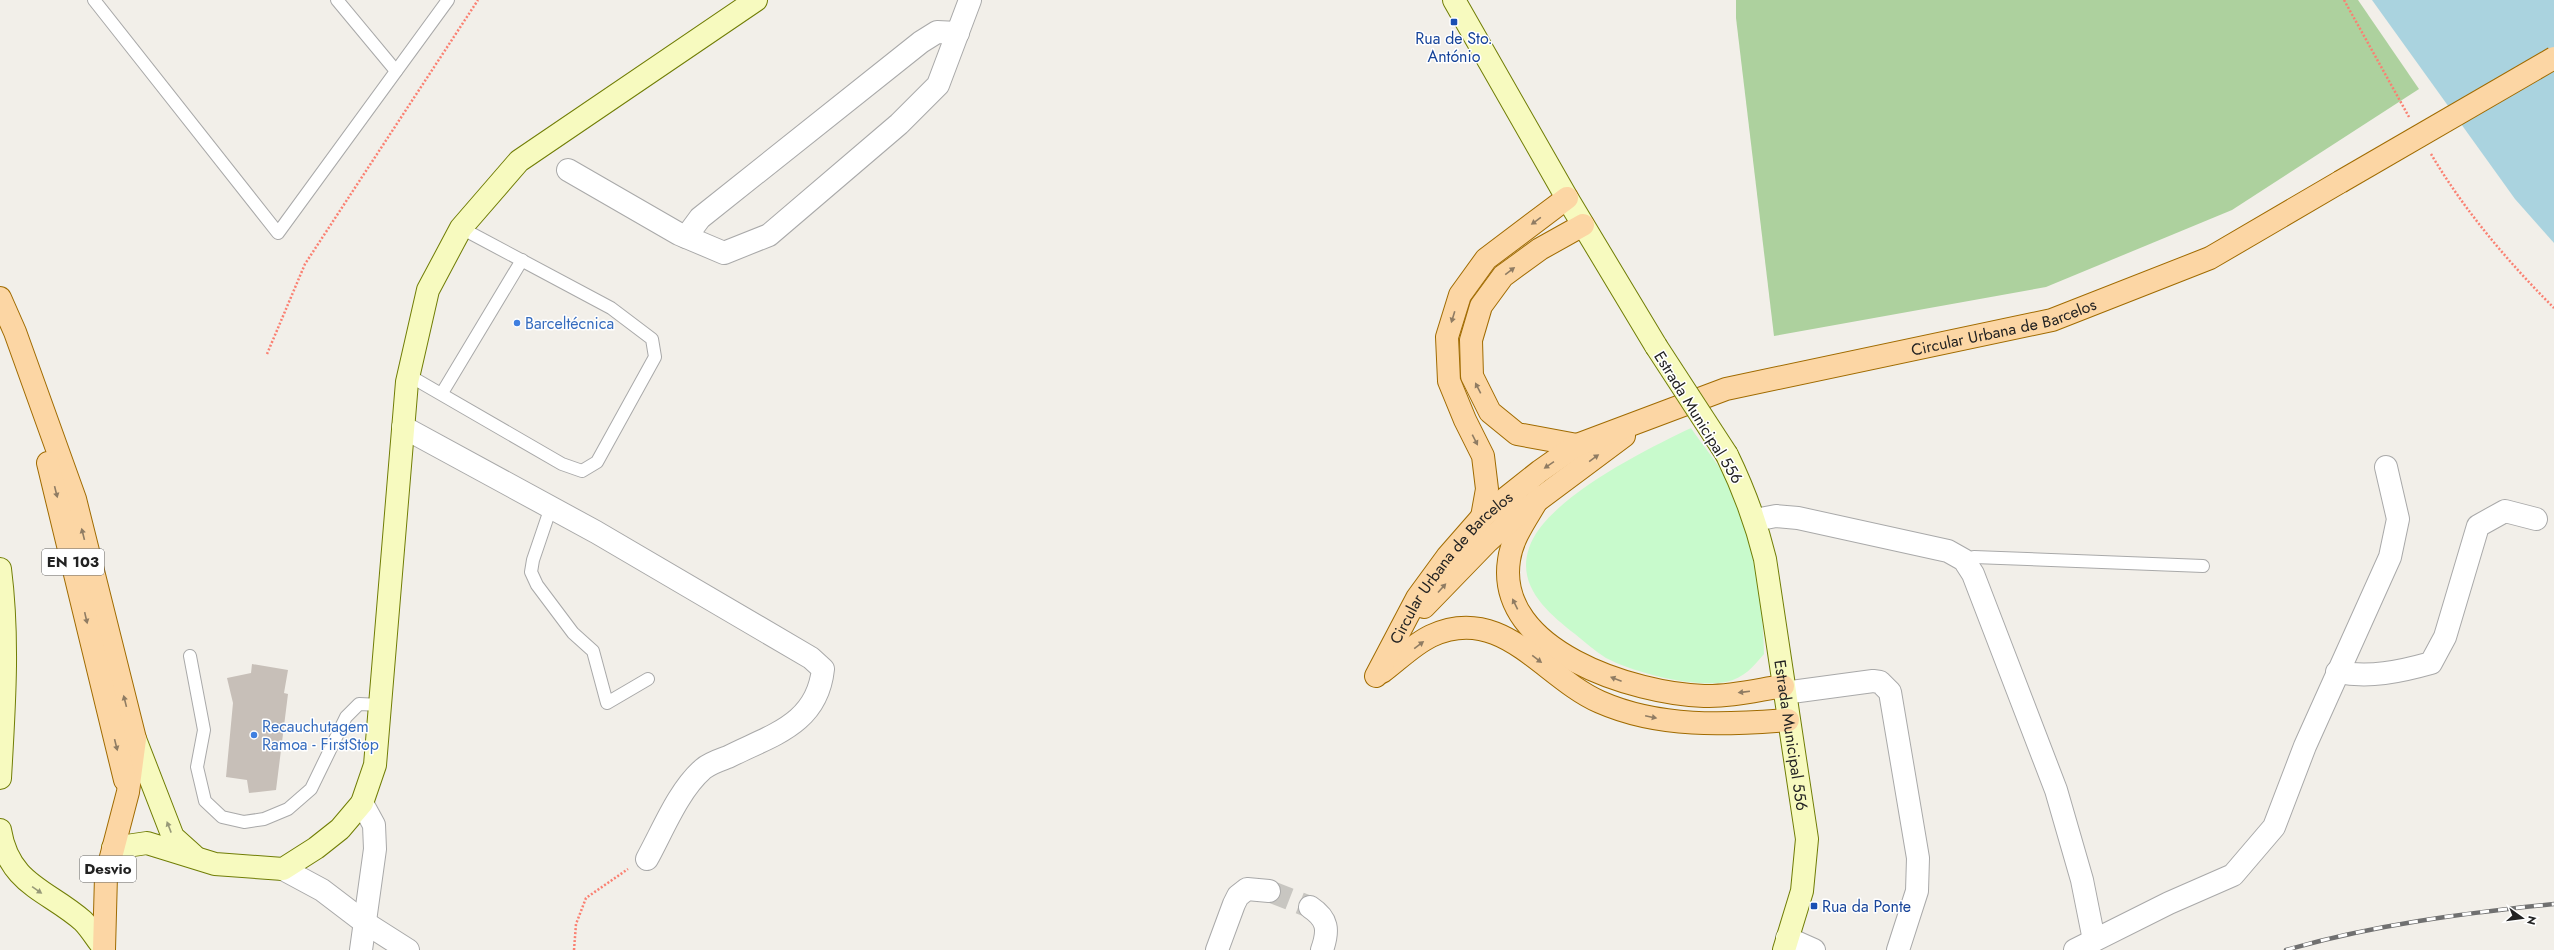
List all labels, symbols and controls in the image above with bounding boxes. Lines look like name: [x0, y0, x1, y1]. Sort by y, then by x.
marker: Rua de Sto. António: [1449, 17, 1459, 27]
place label: Rua de Sto. António: [1415, 27, 1493, 68]
one-way arrow: [1530, 216, 1541, 225]
one-way arrow: [1504, 267, 1515, 276]
street label: Circular Urbana de Barcelos: [1909, 293, 2100, 362]
one-way arrow: [1450, 311, 1456, 323]
place label: Barceltécnica: [525, 312, 614, 335]
marker: Barceltécnica: [512, 318, 522, 328]
street label: Estrada Municipal 556: [1648, 347, 1749, 488]
one-way arrow: [1475, 382, 1481, 394]
one-way arrow: [1472, 434, 1478, 446]
one-way arrow: [1588, 454, 1599, 462]
one-way arrow: [1544, 461, 1554, 469]
one-way arrow: [53, 486, 59, 498]
street label: Circular Urbana de Barcelos: [1384, 486, 1518, 648]
one-way arrow: [80, 528, 86, 540]
road number: EN 103: [42, 549, 104, 575]
one-way arrow: [1438, 582, 1447, 593]
one-way arrow: [1512, 598, 1518, 609]
one-way arrow: [84, 612, 90, 625]
one-way arrow: [1413, 641, 1424, 649]
one-way arrow: [1531, 654, 1542, 663]
street label: Estrada Municipal 556: [1768, 658, 1814, 812]
one-way arrow: [1610, 676, 1622, 682]
one-way arrow: [1738, 689, 1750, 695]
one-way arrow: [122, 695, 128, 707]
one-way arrow: [1645, 714, 1657, 720]
place label: Recauchutagem Ramoa - FirstStop: [262, 715, 379, 756]
marker: Recauchutagem Ramoa - FirstStop: [249, 730, 259, 740]
one-way arrow: [114, 739, 120, 751]
one-way arrow: [166, 820, 172, 832]
road number: Desvio: [80, 856, 136, 882]
one-way arrow: [32, 886, 42, 894]
place label: Rua da Ponte: [1822, 895, 1911, 918]
north arrow: [2502, 898, 2542, 938]
marker: Rua da Ponte: [1809, 901, 1819, 911]
text: N: [2523, 914, 2541, 927]

